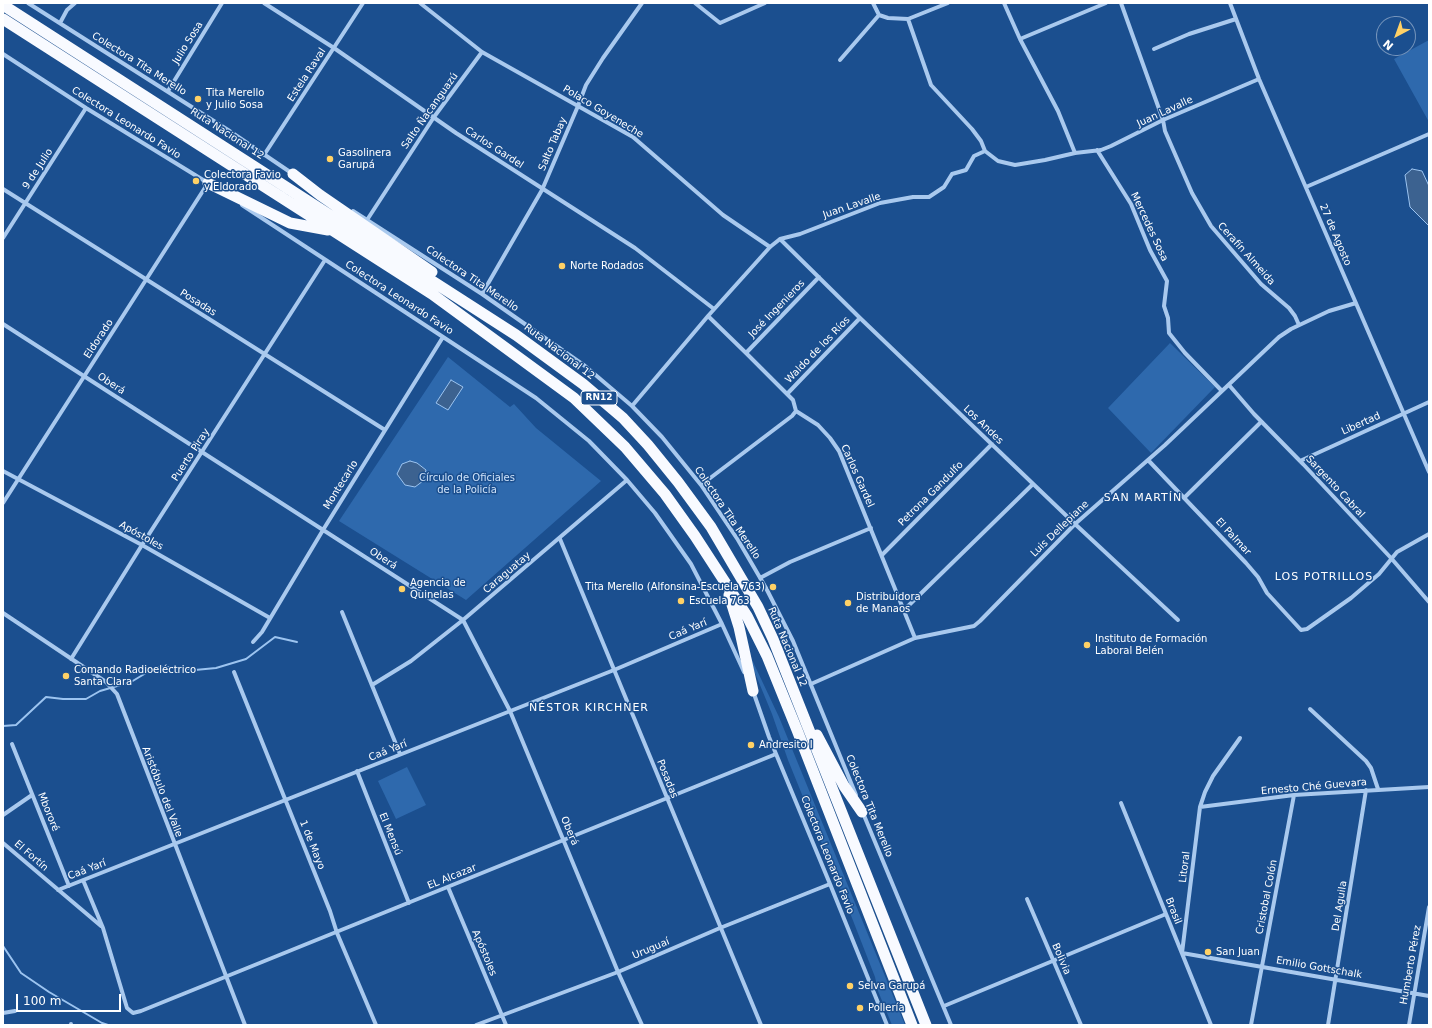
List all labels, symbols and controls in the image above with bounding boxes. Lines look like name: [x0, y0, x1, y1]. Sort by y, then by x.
north arrow: [1376, 16, 1416, 56]
street label: Julio Sosa: [170, 19, 206, 67]
street label: Colectora Tita Merello: [89, 30, 189, 98]
text: N: [1381, 37, 1396, 53]
street label: Estela Raval: [285, 46, 329, 104]
street label: Salto Ñacanguazú: [399, 71, 461, 151]
street label: Polaco Goyeneche: [561, 83, 645, 141]
street label: Colectora Leonardo Favio: [69, 84, 183, 162]
place label: Tita Merello y Julio Sosa: [206, 87, 264, 110]
marker: Tita Merello y Julio Sosa: [193, 94, 203, 104]
street label: Juan Lavalle: [1135, 94, 1195, 130]
street label: Ruta Nacional 12: [188, 106, 266, 162]
street label: Salto Tabay: [536, 115, 570, 173]
street label: Carlos Gardel: [462, 125, 526, 171]
street label: 9 de Julio: [20, 146, 56, 192]
place label: Gasolinera Garupá: [338, 147, 391, 170]
marker: Gasolinera Garupá: [325, 154, 335, 164]
place label: Colectora Favio y Eldorado: [204, 169, 281, 192]
marker: Colectora Favio y Eldorado: [191, 176, 201, 186]
street label: Juan Lavalle: [821, 190, 883, 222]
street label: Mercedes Sosa: [1128, 190, 1170, 264]
street label: 27 de Agosto: [1317, 202, 1353, 268]
street label: Cerafín Almeida: [1215, 220, 1277, 288]
street label: Colectora Tita Merello: [423, 243, 521, 315]
street label: Colectora Leonardo Favio: [343, 259, 455, 337]
place label: Norte Rodados: [570, 260, 644, 272]
marker: Norte Rodados: [557, 261, 567, 271]
street label: José Ingenieros: [746, 278, 808, 340]
street label: Posadas: [178, 287, 218, 319]
street label: Waldo de los Ríos: [783, 314, 853, 386]
street label: Eldorado: [82, 317, 116, 361]
street label: Ruta Nacional 12: [521, 322, 597, 382]
street label: Oberá: [95, 371, 127, 397]
road number: RN12: [581, 391, 617, 405]
street label: Los Andes: [961, 403, 1005, 447]
street label: Libertad: [1340, 410, 1382, 438]
street label: Puerto Piray: [170, 426, 212, 484]
street label: Carlos Gardel: [838, 443, 876, 509]
street label: Sargento Cabral: [1303, 453, 1367, 521]
street label: Montecarlo: [321, 458, 361, 512]
street label: Petrona Gandulfo: [896, 459, 966, 529]
street label: Colectora Tita Merello: [691, 464, 763, 562]
park label: Círculo de Oficiales de la Policía: [419, 472, 515, 496]
district label: SAN MARTÍN: [1104, 491, 1182, 505]
street label: Luis Dellepiane: [1028, 498, 1092, 560]
street label: El Palmar: [1213, 516, 1253, 558]
street label: Apóstoles: [117, 519, 165, 553]
street label: Oberá: [367, 546, 399, 572]
street label: Caraguatay: [481, 550, 533, 596]
district label: LOS POTRILLOS: [1275, 570, 1373, 584]
place label: Agencia de Quinelas: [410, 577, 466, 600]
place label: Tita Merello (Alfonsina-Escuela 763): [585, 581, 765, 593]
marker: Tita Merello (Alfonsina-Escuela 763): [768, 582, 778, 592]
marker: Agencia de Quinelas: [397, 584, 407, 594]
place label: Distribuidora de Manaos: [856, 591, 921, 614]
place label: Escuela 763: [689, 595, 750, 607]
marker: Escuela 763: [676, 596, 686, 606]
marker: Distribuidora de Manaos: [843, 598, 853, 608]
street label: Ruta Nacional 12: [765, 605, 809, 689]
street label: Caá Yarí: [667, 617, 709, 643]
place label: Instituto de Formación Laboral Belén: [1095, 633, 1207, 656]
marker: Instituto de Formación Laboral Belén: [1082, 640, 1092, 650]
place label: Comando Radioeléctrico Santa Clara: [74, 664, 196, 688]
marker: Comando Radioeléctrico Santa Clara: [61, 671, 71, 681]
district label: NÉSTOR KIRCHNER: [529, 701, 649, 715]
street label: Caá Yarí: [367, 738, 409, 764]
place label: Andresito I: [759, 739, 813, 751]
marker: Andresito I: [746, 740, 756, 750]
street label: Aristóbulo del Valle: [139, 745, 185, 839]
street label: Colectora Tita Merello: [843, 753, 895, 859]
street label: Posadas: [654, 758, 680, 800]
street label: Ernesto Ché Guevara: [1261, 776, 1367, 798]
street label: Mbororé: [35, 791, 61, 833]
street label: Colectora Leonardo Favio: [798, 794, 856, 916]
street label: El Mensú: [376, 811, 404, 857]
street label: Oberá: [557, 815, 581, 847]
street label: 1 de Mayo: [297, 819, 327, 871]
street label: El Fortín: [12, 838, 50, 874]
street label: Litoral: [1177, 851, 1193, 883]
street label: Caá Yarí: [66, 857, 108, 883]
street label: Cristobal Colón: [1254, 859, 1280, 935]
street label: EL Alcazar: [426, 862, 478, 892]
street label: Del Aguila: [1330, 880, 1350, 932]
street label: Brasil: [1162, 896, 1184, 926]
street label: Humberto Pérez: [1398, 924, 1424, 1006]
street label: Apóstoles: [469, 928, 499, 978]
street label: Uruguaí: [631, 936, 671, 962]
street label: Bolivia: [1049, 941, 1073, 977]
place label: San Juan: [1216, 946, 1260, 958]
marker: San Juan: [1203, 947, 1213, 957]
street label: Emilio Gottschalk: [1275, 955, 1363, 981]
place label: Selva Garupá: [858, 980, 925, 992]
marker: Selva Garupá: [845, 981, 855, 991]
scale bar: [18, 986, 123, 1012]
text: 100 m: [23, 994, 61, 1008]
place label: Pollería: [868, 1002, 905, 1014]
marker: Pollería: [855, 1003, 865, 1013]

